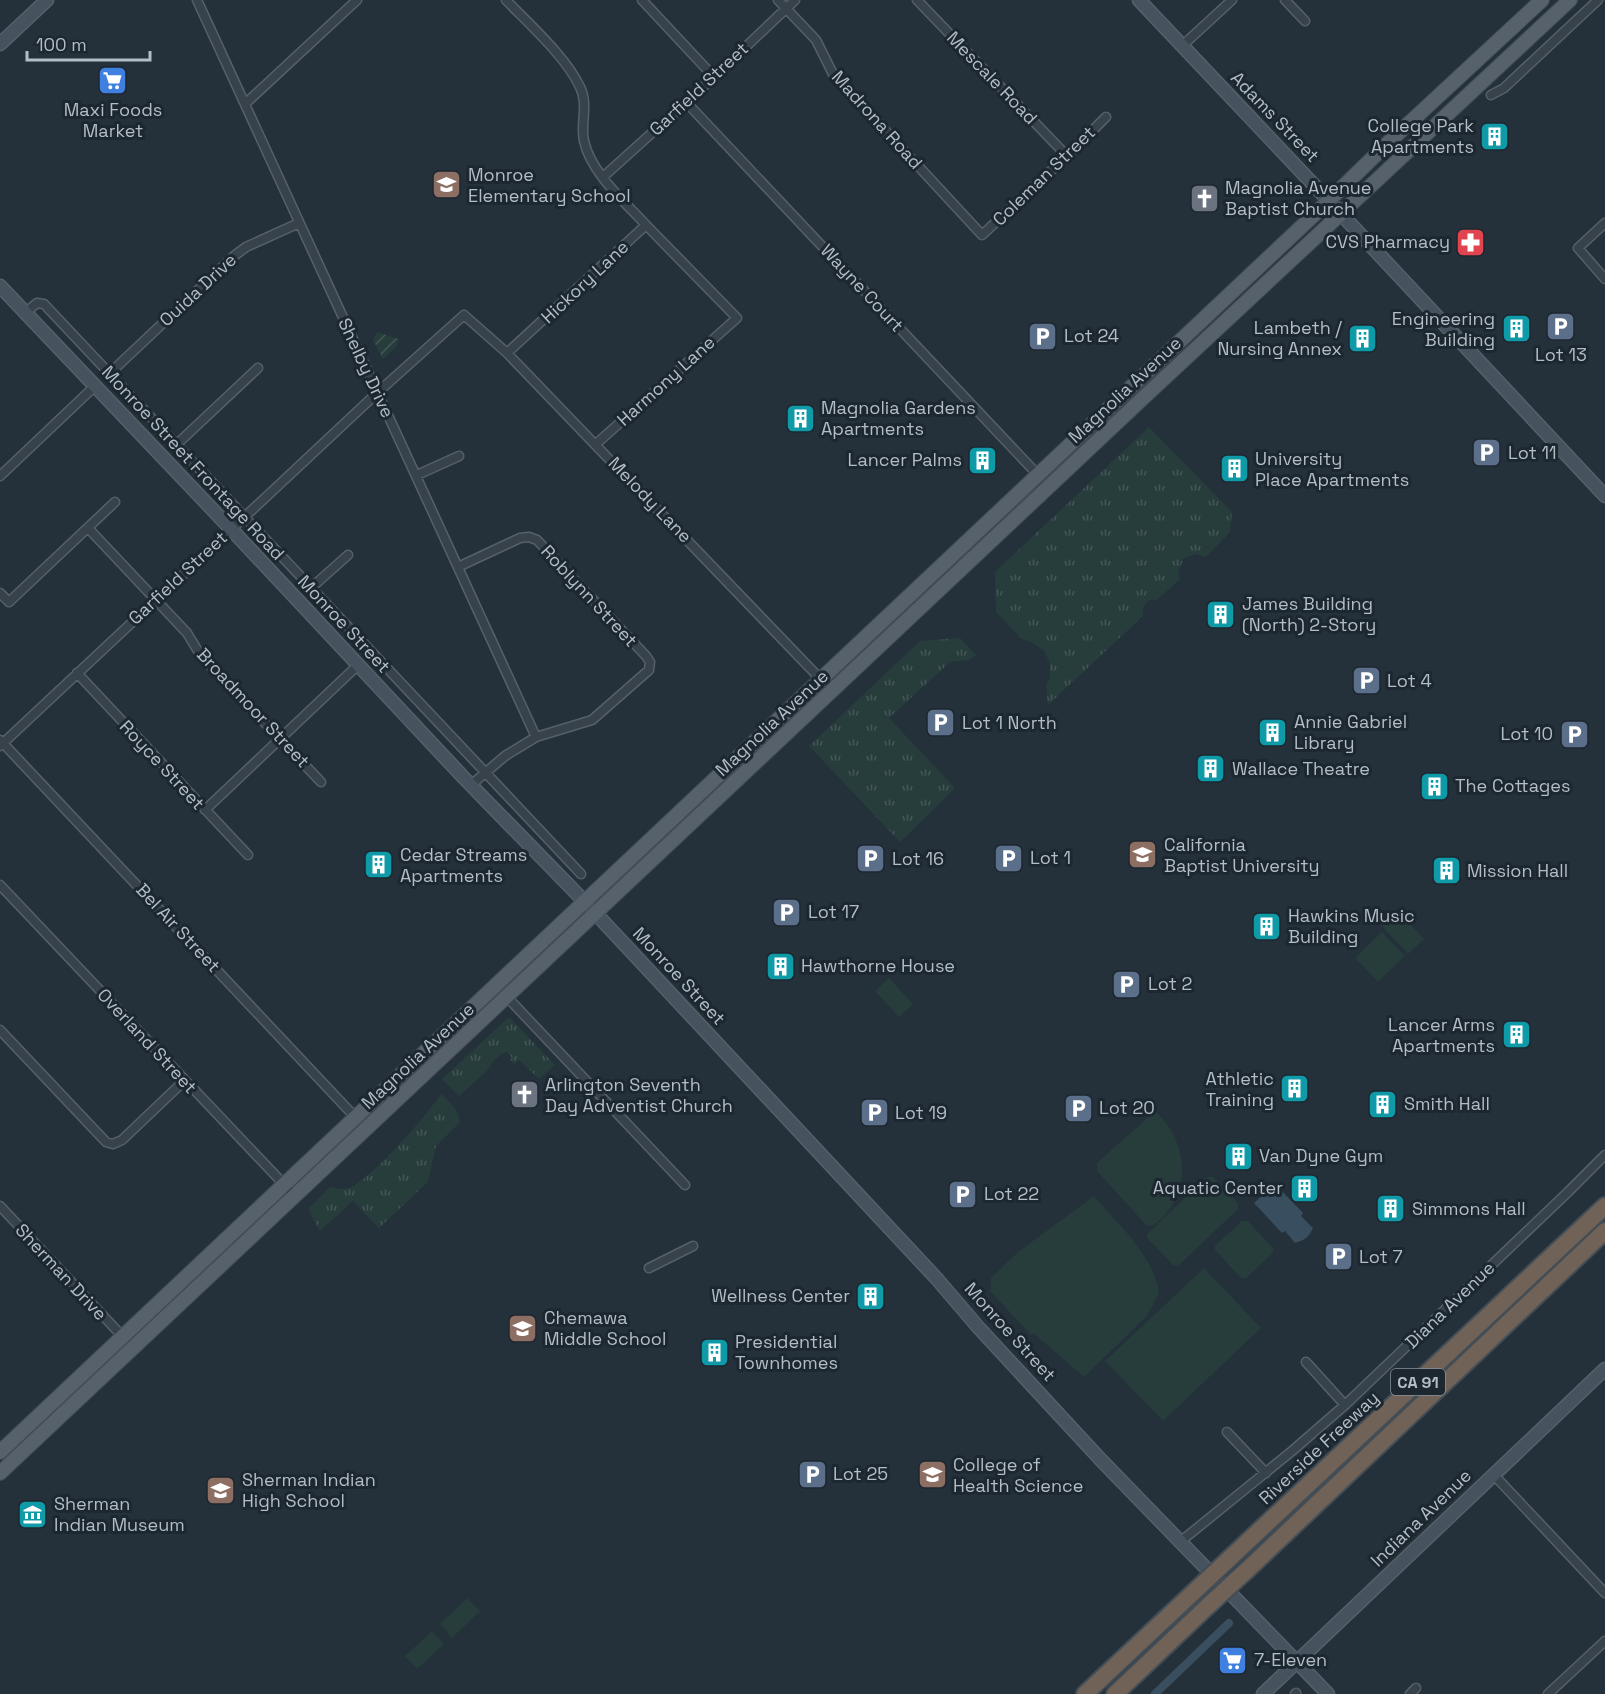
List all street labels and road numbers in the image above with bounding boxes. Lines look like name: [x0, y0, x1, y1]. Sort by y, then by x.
street label: Mescale Road: [942, 26, 1043, 129]
street label: Garfield Street: [644, 37, 753, 140]
street label: Madrona Road: [827, 66, 928, 174]
street label: Adams Street: [1226, 66, 1325, 167]
street label: Coleman Street: [987, 121, 1100, 231]
street label: Hickory Lane: [536, 235, 633, 328]
street label: Wayne Court: [816, 239, 909, 336]
street label: Ouida Drive: [154, 248, 241, 331]
street label: Shelby Drive: [333, 314, 400, 421]
street label: Harmony Lane: [612, 331, 719, 431]
street label: Magnolia Avenue: [1063, 331, 1186, 448]
street label: Monroe Street Frontage Road: [97, 361, 290, 565]
street label: Melody Lane: [604, 452, 697, 548]
street label: Garfield Street: [123, 526, 232, 629]
street label: Roblynn Street: [536, 540, 643, 651]
street label: Monroe Street: [293, 570, 396, 677]
street label: Broadmoor Street: [192, 643, 315, 772]
street label: Magnolia Avenue: [710, 664, 833, 781]
street label: Royce Street: [115, 715, 210, 814]
street label: Bel Air Street: [131, 878, 225, 977]
street label: Monroe Street: [628, 922, 731, 1029]
street label: Overland Street: [93, 983, 202, 1098]
street label: Magnolia Avenue: [356, 997, 479, 1114]
street label: Sherman Drive: [11, 1218, 112, 1325]
street label: Diana Avenue: [1400, 1256, 1499, 1353]
street label: Monroe Street: [960, 1277, 1061, 1386]
road number: CA 91: [1391, 1369, 1445, 1395]
street label: Riverside Freeway: [1254, 1386, 1383, 1509]
street label: Indiana Avenue: [1366, 1464, 1476, 1571]

